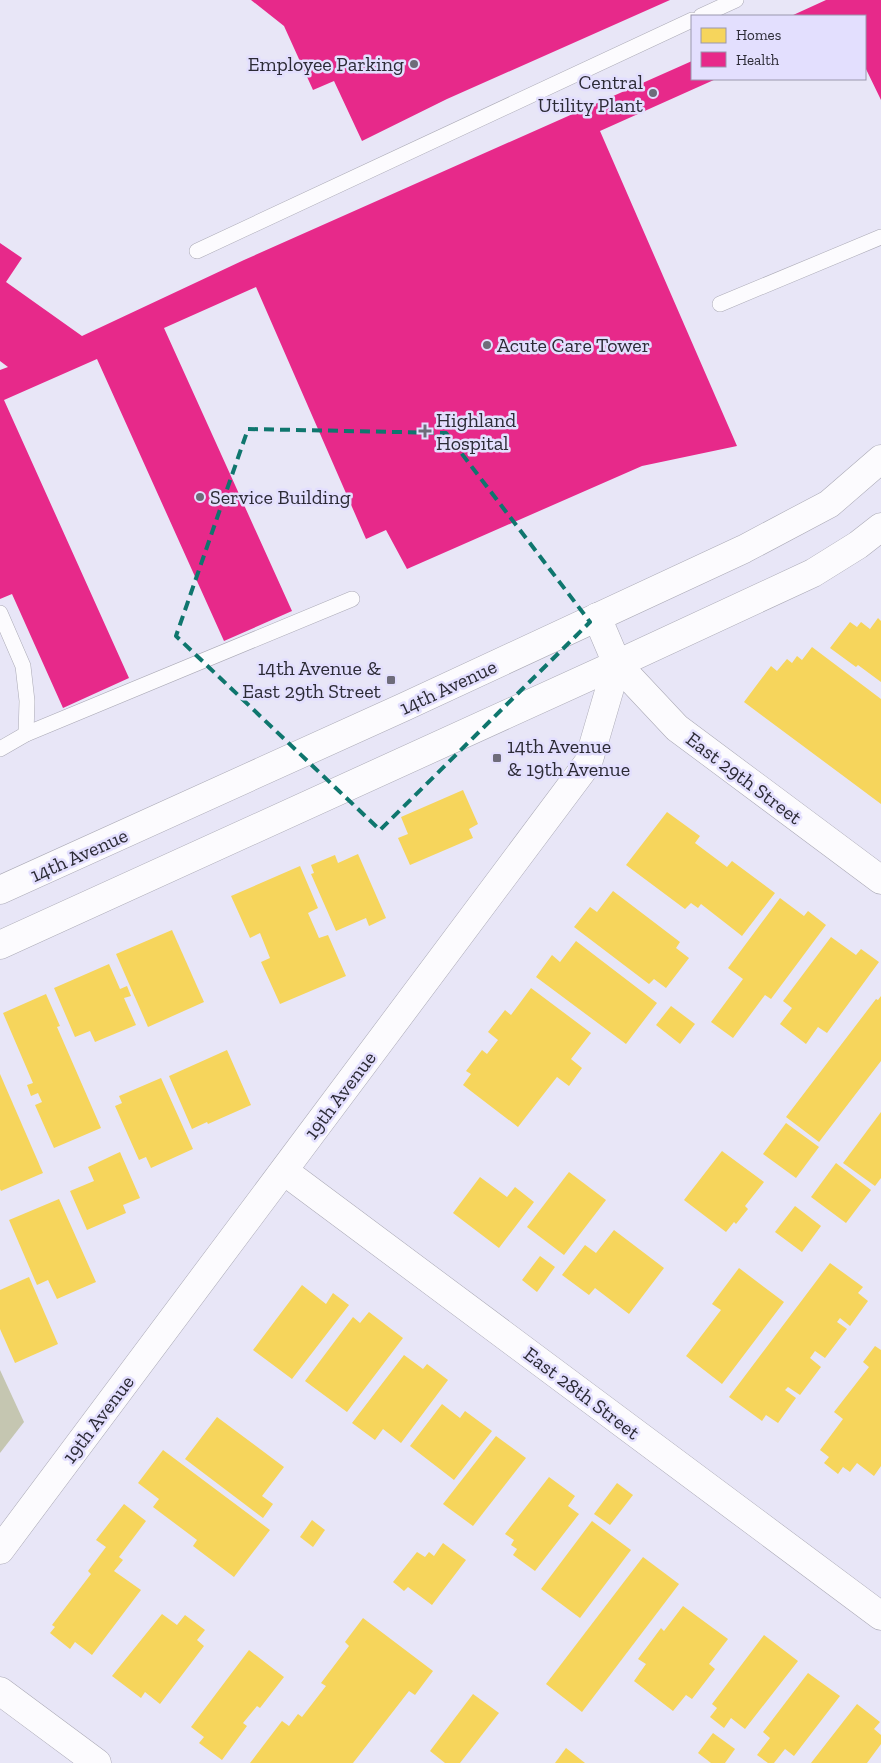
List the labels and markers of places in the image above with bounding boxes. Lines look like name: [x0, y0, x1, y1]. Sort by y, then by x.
place label: Employee Parking: [248, 52, 404, 76]
marker: Employee Parking: [408, 58, 420, 70]
place label: Central Utility Plant: [538, 70, 644, 117]
marker: Central Utility Plant: [647, 87, 659, 99]
place label: Acute Care Tower: [497, 333, 650, 357]
marker: Acute Care Tower: [481, 339, 493, 351]
place label: Highland Hospital: [436, 408, 516, 455]
marker: Highland Hospital: [418, 424, 432, 438]
place label: Service Building: [210, 485, 351, 509]
marker: Service Building: [194, 491, 206, 503]
place label: 14th Avenue & East 29th Street: [242, 656, 382, 703]
marker: 14th Avenue & East 29th Street: [385, 674, 397, 686]
place label: 14th Avenue & 19th Avenue: [507, 734, 630, 781]
marker: 14th Avenue & 19th Avenue: [491, 752, 503, 764]

